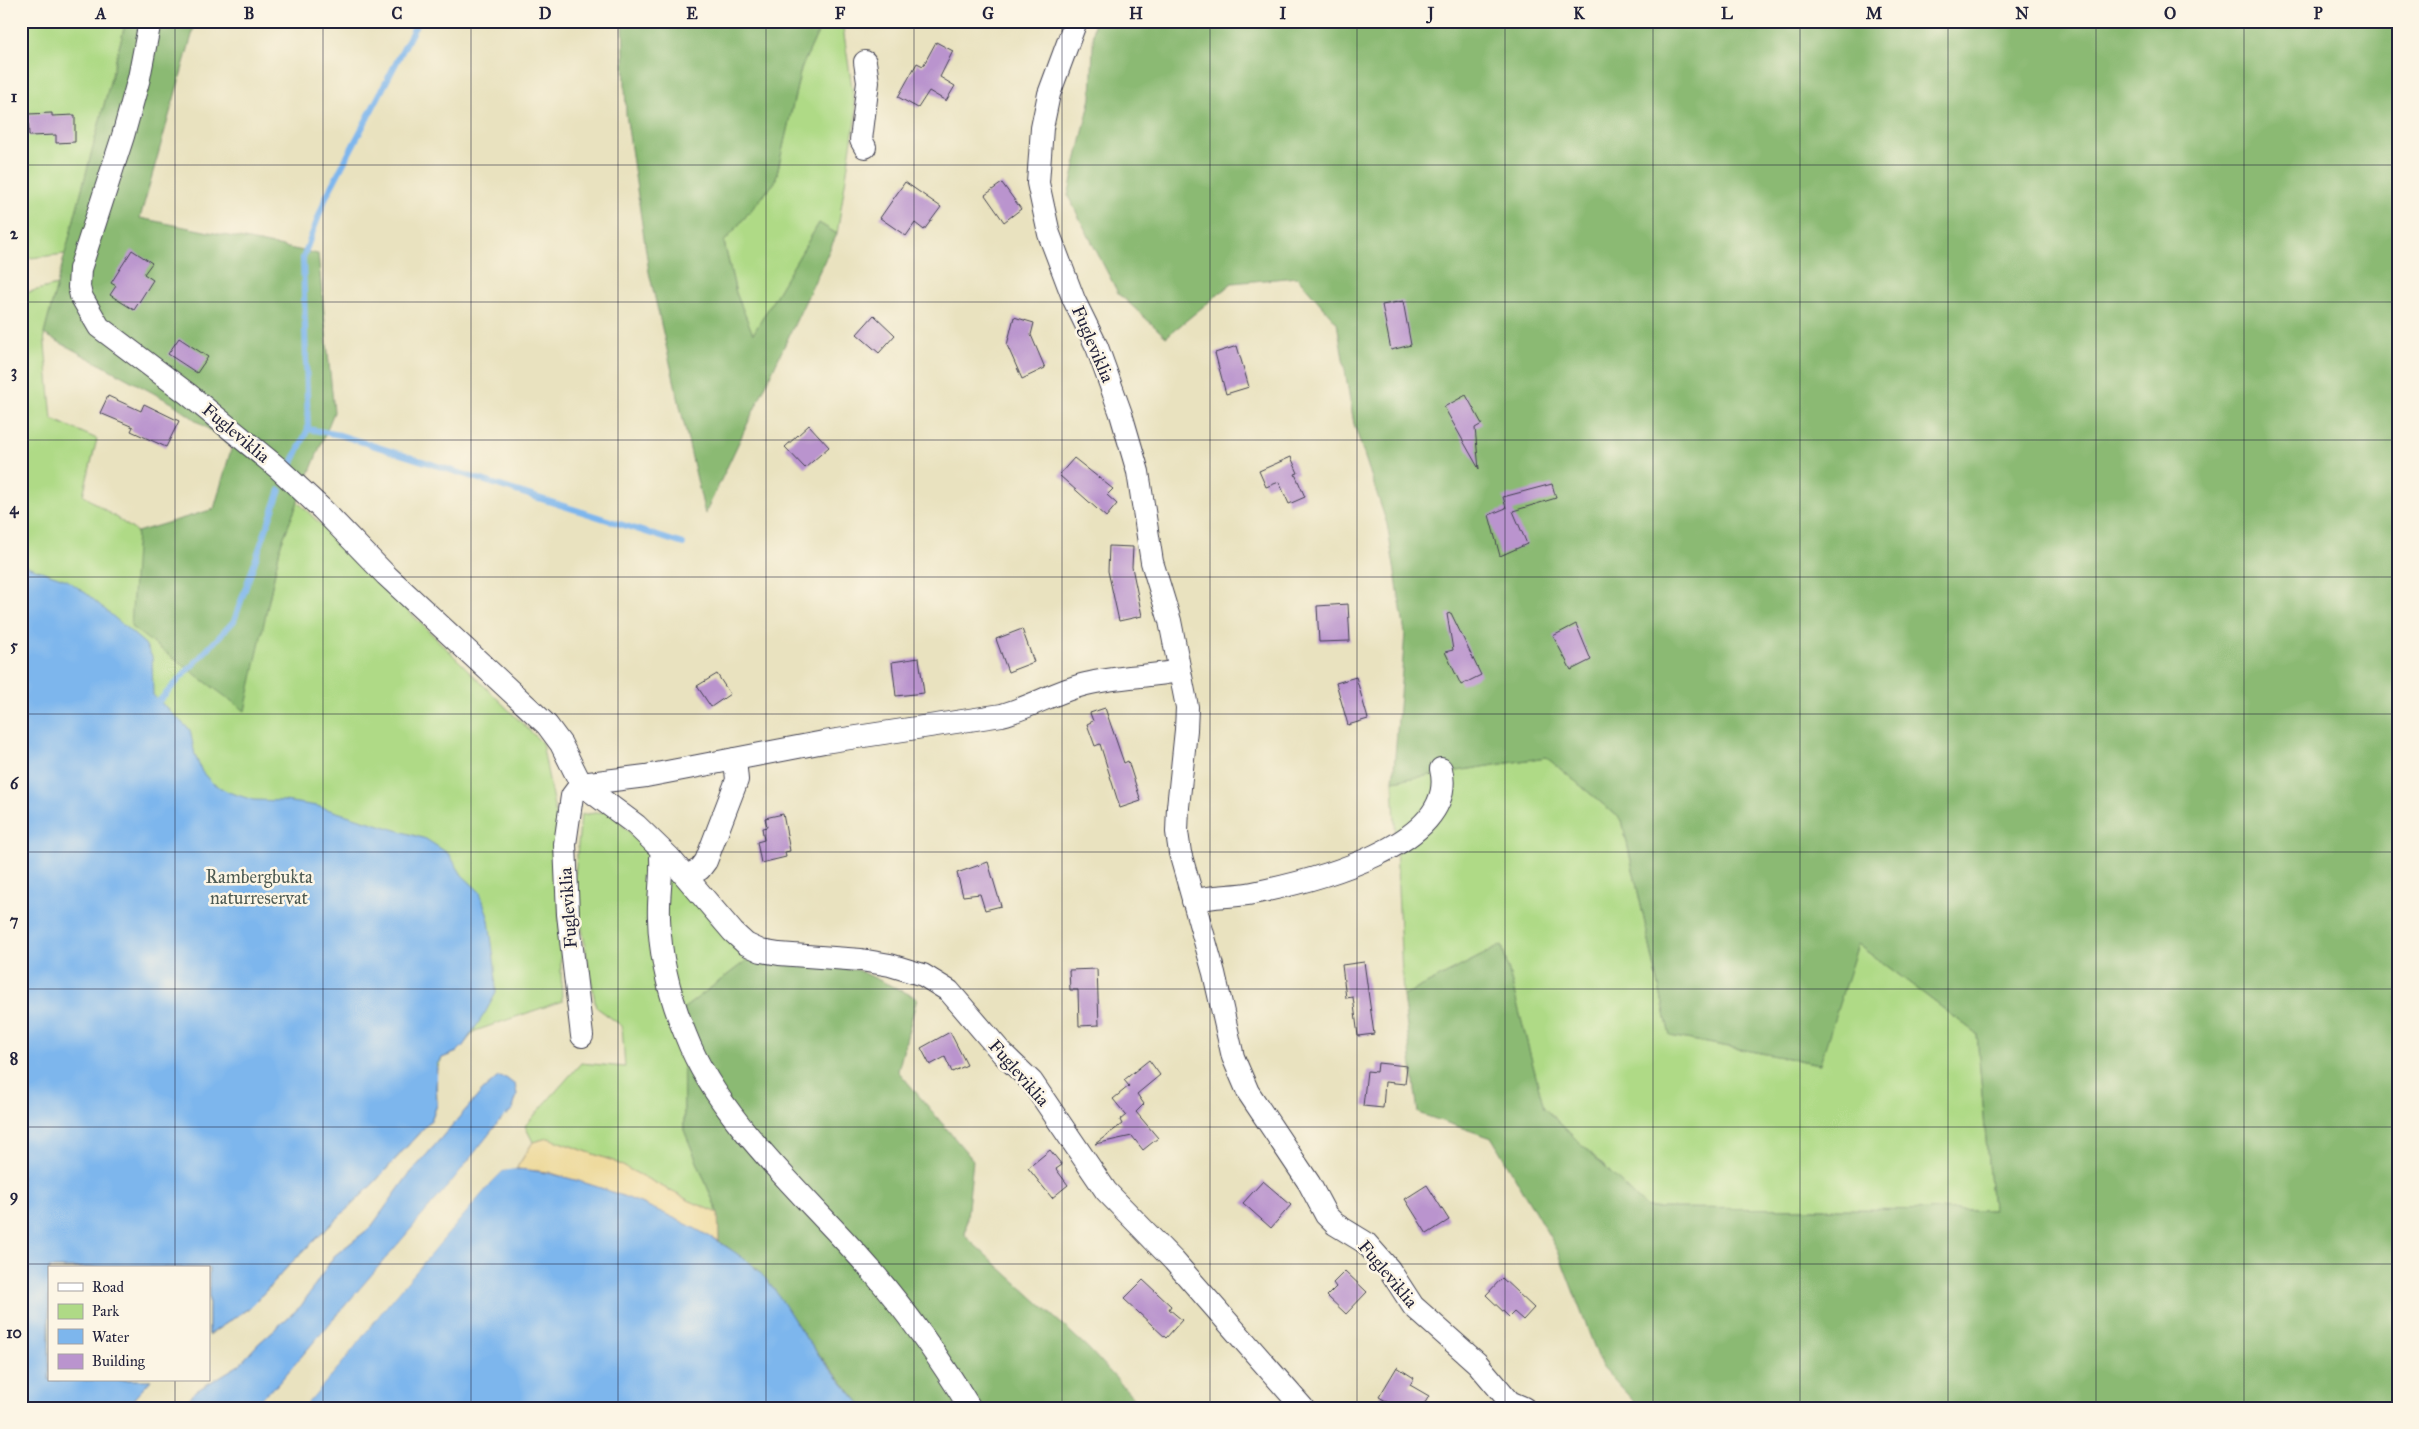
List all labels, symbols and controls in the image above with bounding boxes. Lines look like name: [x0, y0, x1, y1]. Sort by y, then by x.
text: A: [95, 4, 107, 23]
text: B: [244, 4, 254, 23]
text: C: [392, 4, 403, 23]
text: D: [539, 4, 552, 23]
text: E: [686, 4, 698, 23]
text: F: [835, 4, 846, 23]
text: G: [982, 4, 994, 23]
text: H: [1129, 4, 1143, 23]
text: I: [1280, 4, 1287, 23]
text: J: [1426, 4, 1435, 24]
text: K: [1573, 4, 1585, 23]
text: L: [1721, 4, 1733, 23]
text: M: [1866, 4, 1883, 23]
text: N: [2015, 4, 2029, 23]
text: O: [2164, 4, 2176, 23]
text: P: [2313, 4, 2323, 23]
text: 1: [11, 87, 18, 106]
text: 2: [10, 224, 19, 243]
street label: Fugleviklia: [1066, 302, 1119, 386]
text: 3: [11, 362, 17, 382]
street label: Fugleviklia: [197, 398, 274, 469]
text: 4: [10, 499, 20, 519]
text: 5: [10, 636, 18, 655]
text: 6: [10, 774, 19, 793]
park label: Rambergbukta naturreservat: [205, 866, 313, 909]
street label: Fugleviklia: [554, 866, 583, 949]
text: 7: [10, 911, 19, 930]
street label: Fugleviklia: [983, 1035, 1054, 1112]
text: 8: [10, 1049, 18, 1068]
text: 9: [10, 1186, 18, 1206]
street label: Fugleviklia: [1353, 1236, 1423, 1313]
legend: [48, 1266, 210, 1382]
text: Road: [92, 1278, 124, 1296]
text: Park: [92, 1302, 119, 1320]
text: 10: [6, 1323, 22, 1342]
text: Water: [92, 1328, 129, 1346]
text: Building: [92, 1352, 146, 1370]

